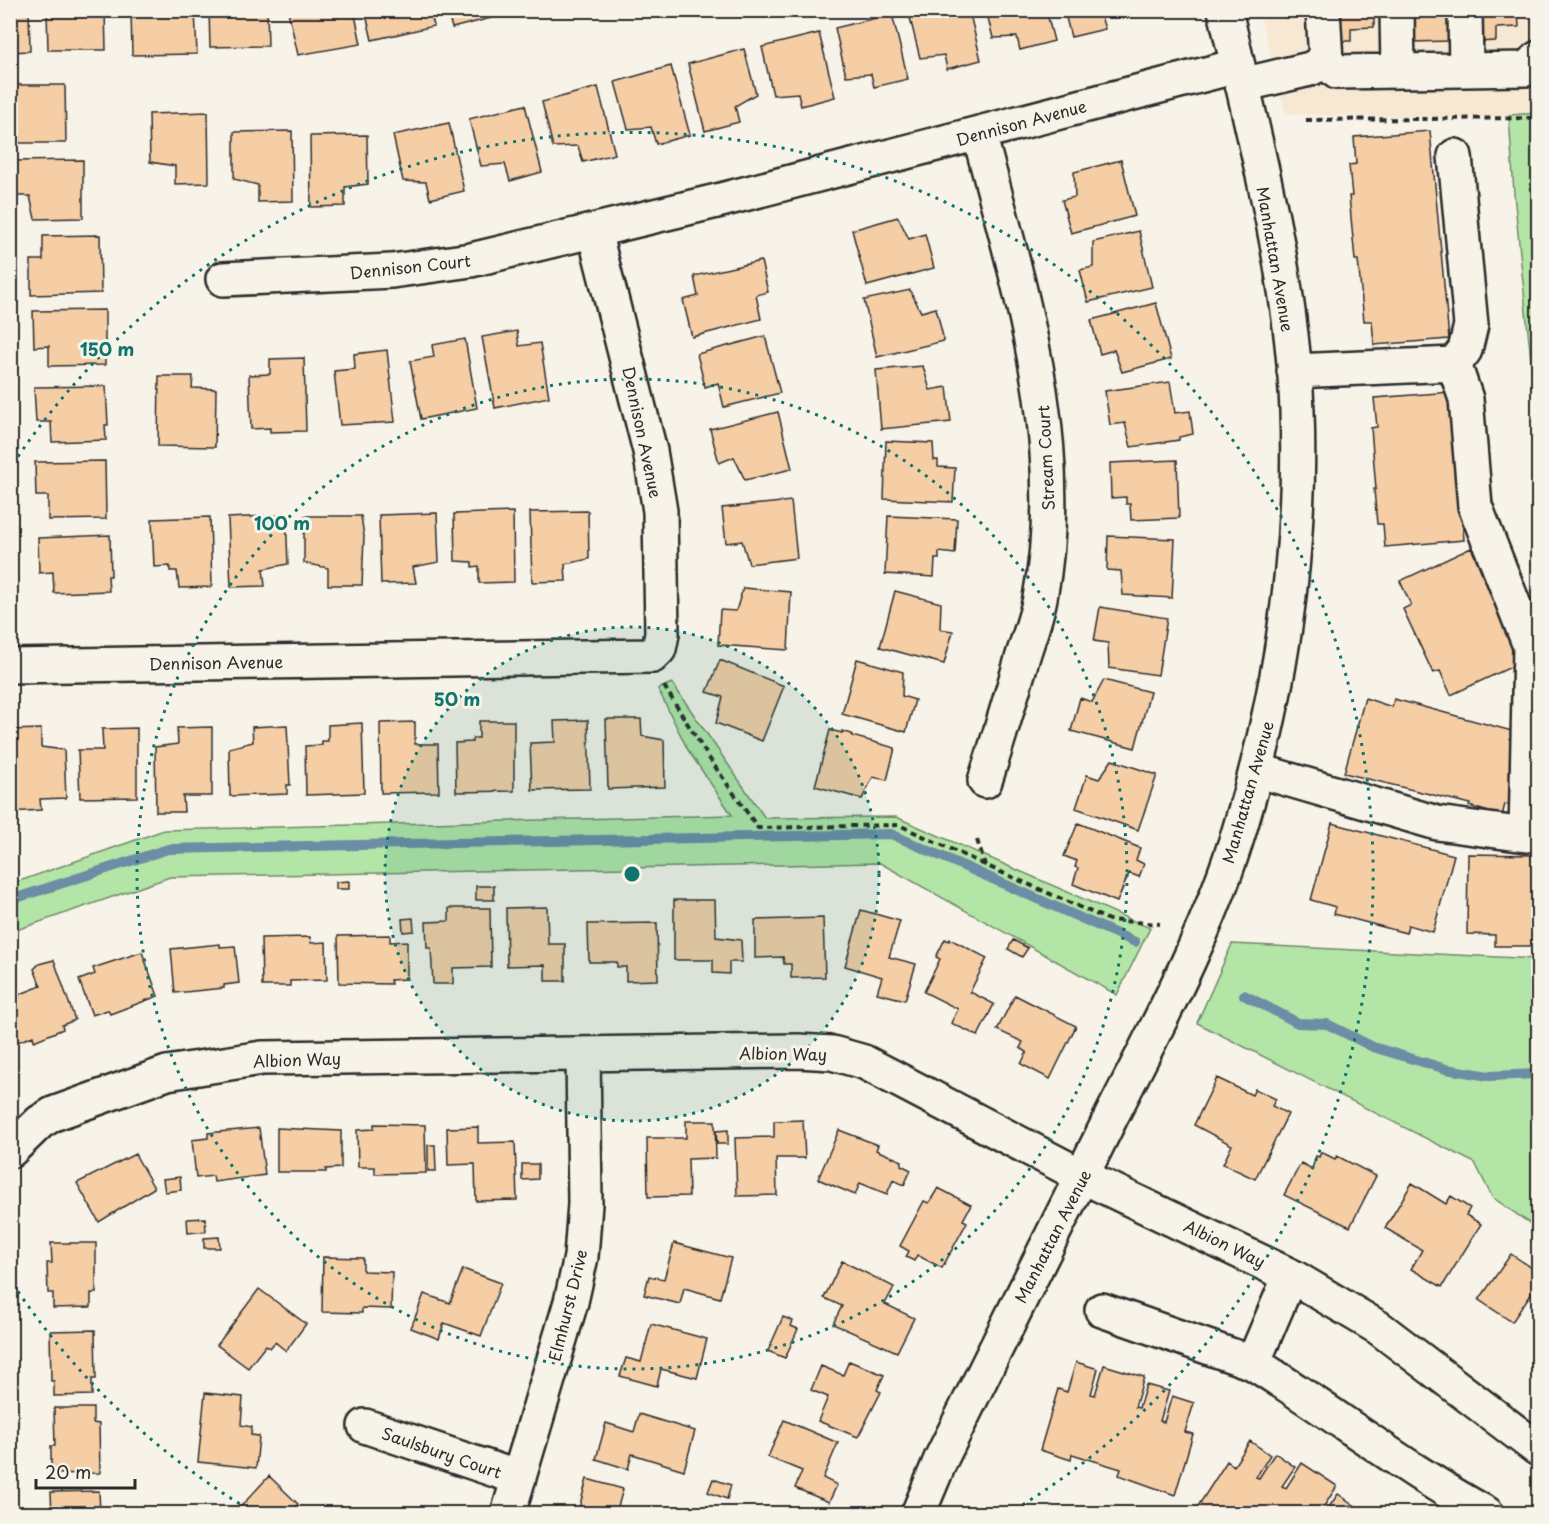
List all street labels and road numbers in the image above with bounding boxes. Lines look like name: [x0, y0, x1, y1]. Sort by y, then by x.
street label: Dennison Avenue: [953, 93, 1089, 151]
street label: Manhattan Avenue: [1251, 184, 1301, 334]
street label: Dennison Court: [348, 248, 472, 284]
street label: Dennison Avenue: [617, 364, 669, 500]
street label: Stream Court: [1030, 404, 1060, 511]
street label: Dennison Avenue: [149, 649, 284, 675]
street label: Manhattan Avenue: [1215, 718, 1279, 866]
street label: Albion Way: [739, 1040, 827, 1066]
street label: Albion Way: [253, 1045, 341, 1073]
street label: Manhattan Avenue: [1008, 1165, 1096, 1307]
street label: Albion Way: [1180, 1213, 1270, 1273]
street label: Elmhurst Drive: [542, 1247, 592, 1363]
street label: Saulsbury Court: [379, 1420, 505, 1484]

